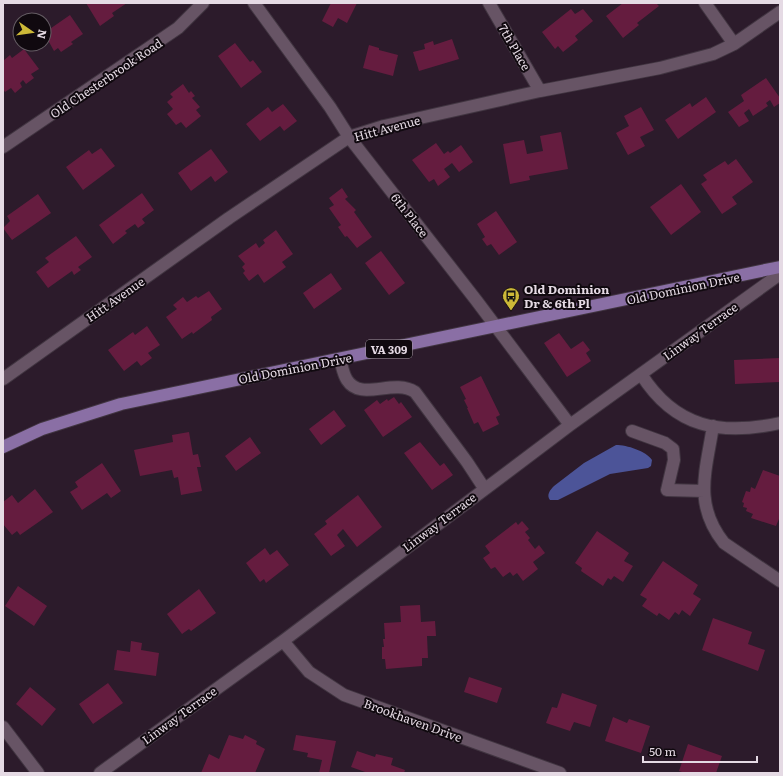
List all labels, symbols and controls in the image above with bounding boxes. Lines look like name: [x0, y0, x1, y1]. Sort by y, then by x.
north arrow: [12, 12, 52, 52]
street label: 7th Place: [494, 20, 536, 74]
text: N: [34, 28, 52, 41]
street label: Old Chesterbrook Road: [46, 33, 166, 122]
street label: Hitt Avenue: [352, 111, 422, 145]
street label: 6th Place: [387, 189, 433, 241]
street label: Old Dominion Drive: [625, 267, 741, 309]
street label: Hitt Avenue: [82, 272, 148, 326]
place label: Old Dominion Dr & 6th Pl: [524, 280, 610, 312]
bus stop icon: Old Dominion Dr & 6th Pl: [501, 286, 521, 311]
street label: Linway Terrace: [659, 298, 741, 364]
road number: VA 309: [366, 340, 412, 358]
street label: Old Dominion Drive: [237, 348, 353, 388]
street label: Linway Terrace: [398, 488, 480, 556]
street label: Linway Terrace: [138, 682, 220, 748]
street label: Brookhaven Drive: [361, 694, 465, 746]
scale bar: [643, 738, 757, 764]
text: 50 m: [649, 742, 676, 760]

